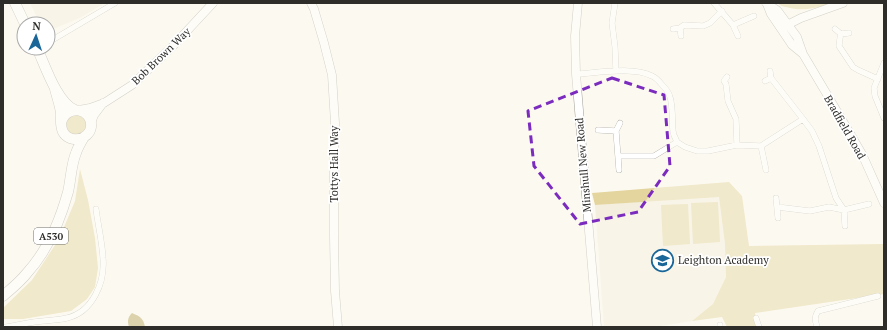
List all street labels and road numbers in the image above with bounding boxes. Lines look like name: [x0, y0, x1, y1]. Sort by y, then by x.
street label: Bob Brown Way: [129, 24, 194, 88]
street label: Bradfield Road: [821, 93, 869, 161]
street label: Minshull New Road: [572, 117, 594, 213]
street label: Tottys Hall Way: [327, 125, 341, 202]
road number: A530: [34, 228, 68, 244]

